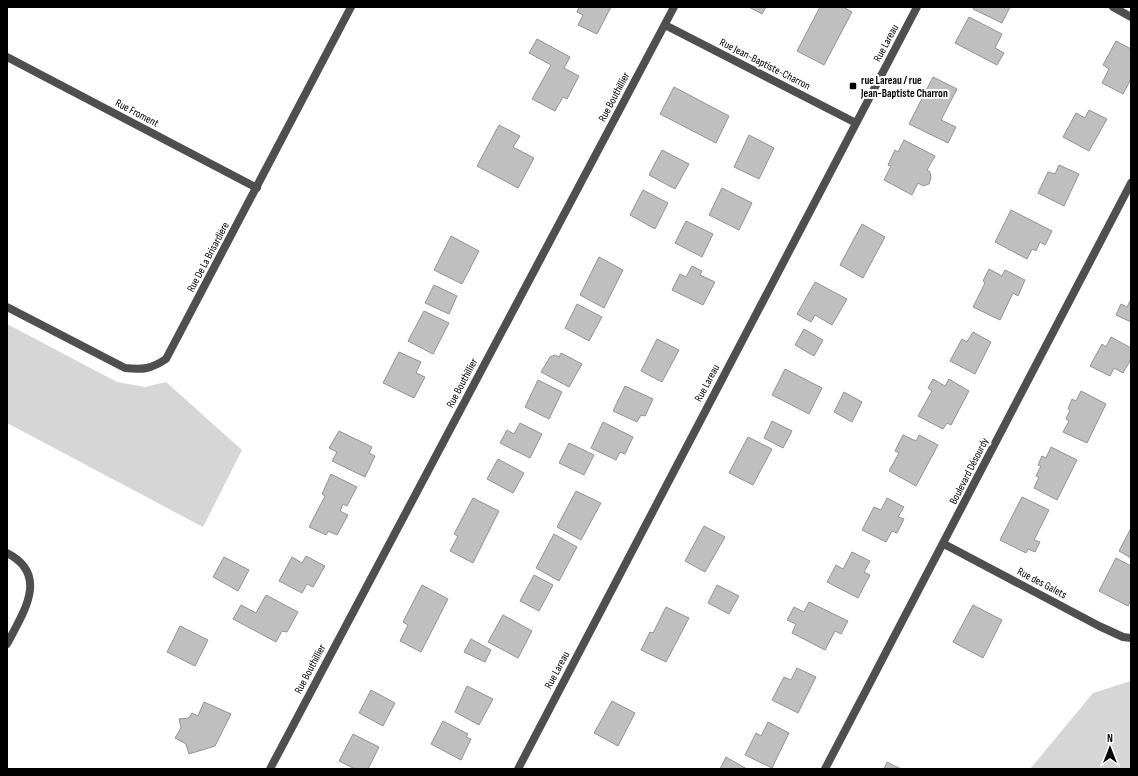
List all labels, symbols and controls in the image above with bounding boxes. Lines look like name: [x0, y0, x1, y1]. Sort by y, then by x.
street label: Rue Lareau: [871, 22, 901, 64]
street label: Rue Jean-Baptiste-Charron: [717, 36, 813, 93]
street label: Rue Bouthillier: [596, 70, 632, 124]
place label: rue Lareau / rue Jean-Baptiste Charron: [860, 74, 948, 100]
marker: rue Lareau / rue Jean-Baptiste Charron: [848, 81, 858, 91]
street label: Rue Froment: [113, 96, 161, 130]
street label: Rue De La Brisardière: [184, 220, 232, 294]
street label: Rue Bouthillier: [444, 356, 480, 410]
street label: Rue Lareau: [692, 362, 722, 404]
street label: Boulevard Désourdy: [947, 435, 992, 506]
street label: Rue des Galets: [1015, 565, 1069, 601]
street label: Rue Bouthillier: [292, 642, 328, 696]
street label: Rue Lareau: [542, 649, 572, 691]
north arrow: [1090, 728, 1130, 768]
text: N: [1107, 732, 1113, 745]

